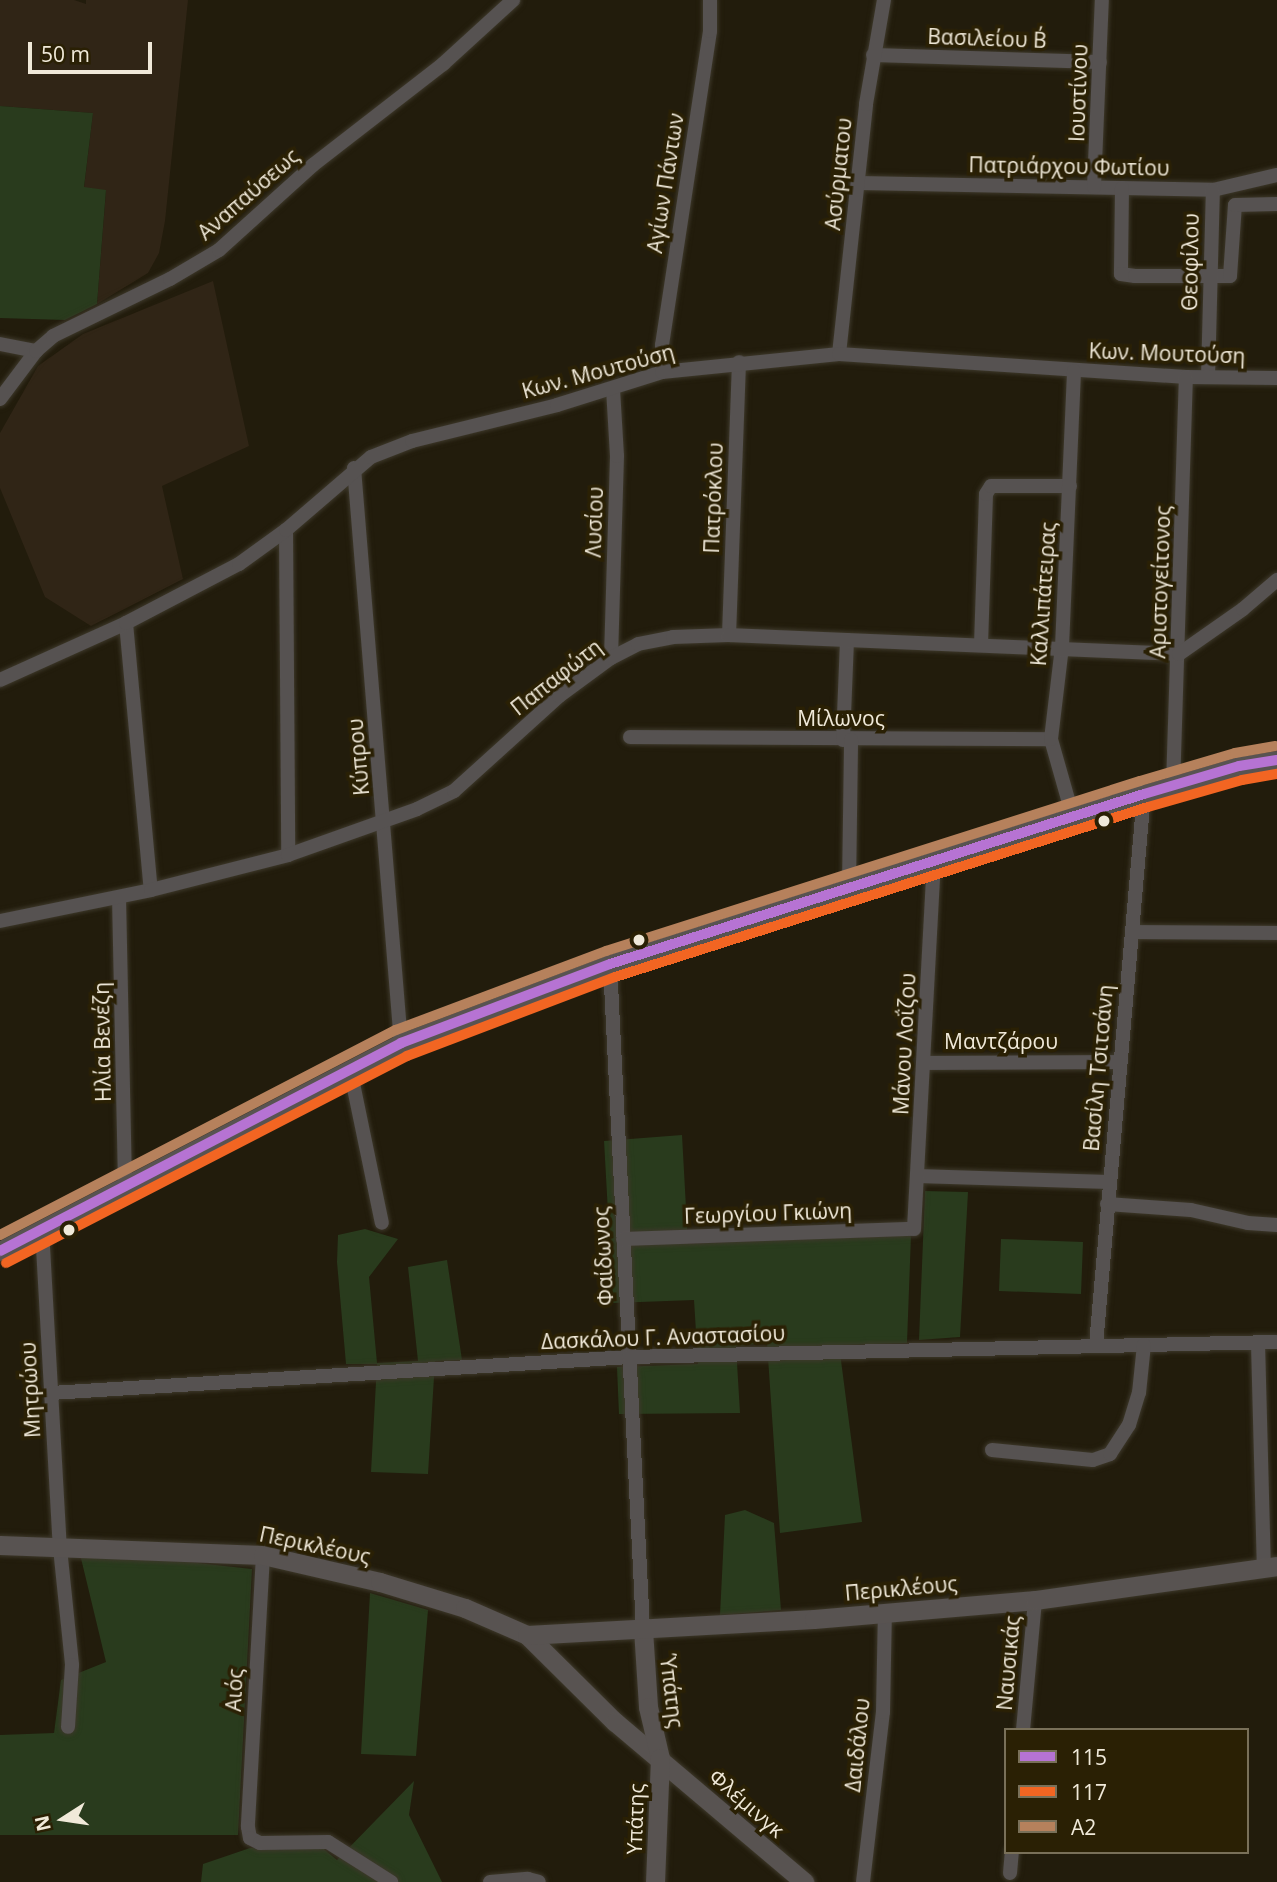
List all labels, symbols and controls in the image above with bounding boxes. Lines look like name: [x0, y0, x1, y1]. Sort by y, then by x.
street label: Βασιλείου Β΄: [927, 23, 1047, 53]
scale bar: [32, 28, 156, 72]
text: 50 m: [41, 40, 90, 68]
street label: Ιουστίνου: [1064, 44, 1092, 142]
street label: Αγίων Πάντων: [642, 111, 688, 255]
street label: Ασύρματου: [820, 117, 856, 231]
street label: Αναπαύσεως: [192, 143, 304, 245]
street label: Πατριάρχου Φωτίου: [968, 152, 1170, 180]
street label: Θεοφίλου: [1177, 213, 1203, 311]
street label: Κων. Μουτούση: [1088, 338, 1246, 368]
street label: Κων. Μουτούση: [519, 339, 677, 403]
street label: Πατρόκλου: [698, 442, 728, 554]
street label: Λυσίου: [580, 486, 608, 558]
street label: Αριστογείτονος: [1145, 505, 1175, 659]
street label: Καλλιπάτειρας: [1025, 521, 1061, 667]
street label: Παπαφώτη: [505, 634, 607, 720]
street label: Μίλωνος: [797, 705, 885, 731]
street label: Κύπρου: [342, 717, 374, 797]
unlabelled marker: [1097, 814, 1111, 828]
unlabelled marker: [632, 933, 646, 947]
street label: Μάνου Λοΐζου: [888, 972, 920, 1116]
street label: Ηλία Βενέζη: [88, 982, 116, 1102]
street label: Βασίλη Τσιτσάνη: [1078, 984, 1118, 1152]
street label: Μαντζάρου: [944, 1028, 1058, 1054]
street label: Γεωργίου Γκιώνη: [684, 1197, 852, 1229]
street label: Φαίδωνος: [588, 1206, 618, 1306]
unlabelled marker: [62, 1223, 76, 1237]
street label: Δασκάλου Γ. Αναστασίου: [541, 1320, 785, 1354]
street label: Μητρώου: [15, 1341, 45, 1439]
street label: Περικλέους: [257, 1521, 373, 1569]
street label: Περικλέους: [844, 1571, 958, 1605]
street label: Ναυσικάς: [991, 1614, 1025, 1712]
street label: Ύπάτης: [655, 1653, 689, 1729]
street label: Αιός: [220, 1668, 248, 1712]
street label: Δαιδάλου: [840, 1697, 874, 1793]
legend: [1004, 1728, 1249, 1854]
text: 115: [1071, 1743, 1107, 1771]
street label: Φλέμινγκ: [704, 1764, 790, 1842]
text: 117: [1071, 1778, 1107, 1806]
street label: Υπάτης: [621, 1783, 649, 1855]
north arrow: [28, 1784, 98, 1854]
text: N: [28, 1813, 57, 1834]
text: Α2: [1071, 1813, 1096, 1841]

